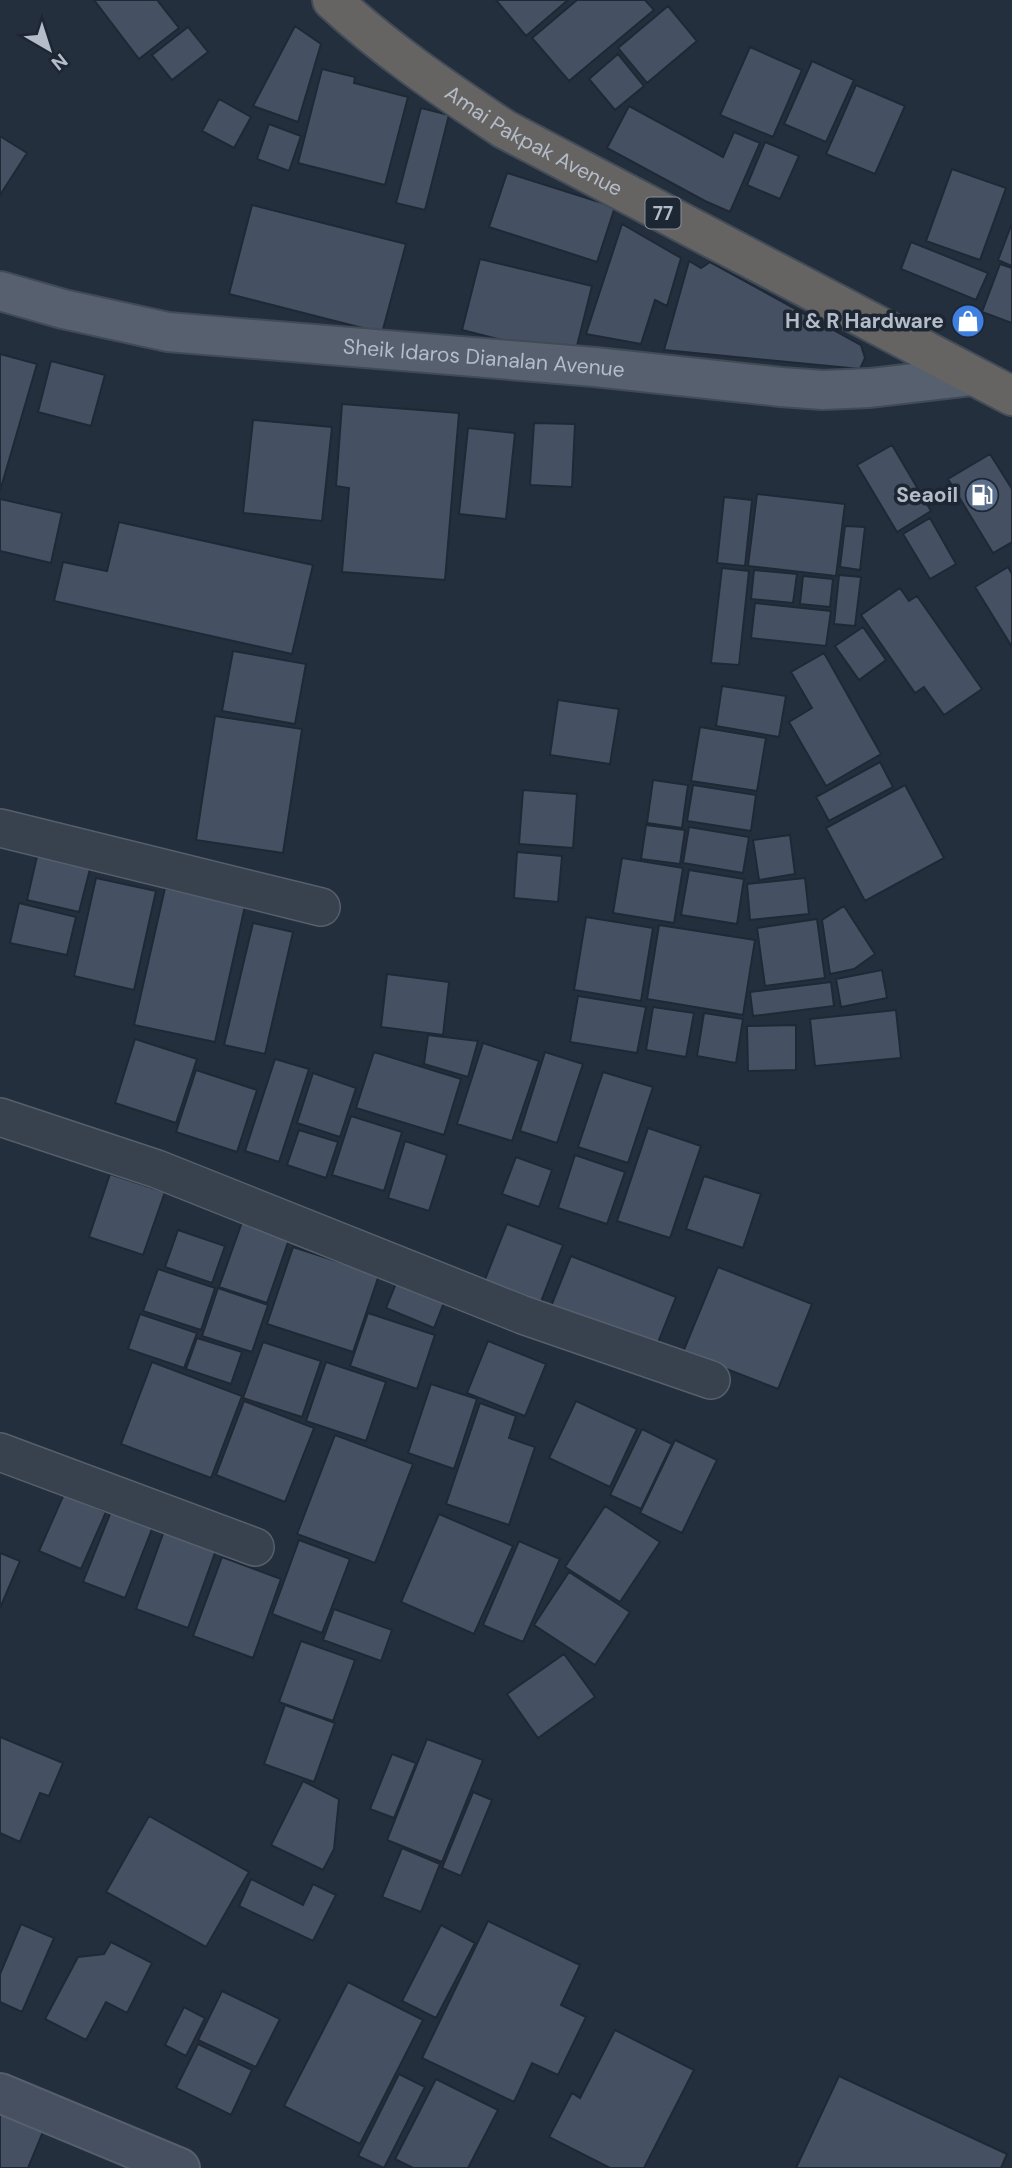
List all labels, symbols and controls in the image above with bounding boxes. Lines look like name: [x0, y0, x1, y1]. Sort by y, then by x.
north arrow: [14, 14, 84, 84]
text: N: [46, 48, 73, 76]
street label: Amai Pakpak Avenue: [439, 79, 628, 203]
road number: 77: [646, 197, 680, 228]
shop icon: H & R Hardware: [949, 302, 987, 340]
place label: H & R Hardware: [785, 307, 944, 335]
street label: Sheik Idaros Dianalan Avenue: [342, 332, 626, 384]
fuel station icon: Seaoil: [963, 476, 1001, 514]
place label: Seaoil: [896, 481, 958, 509]

